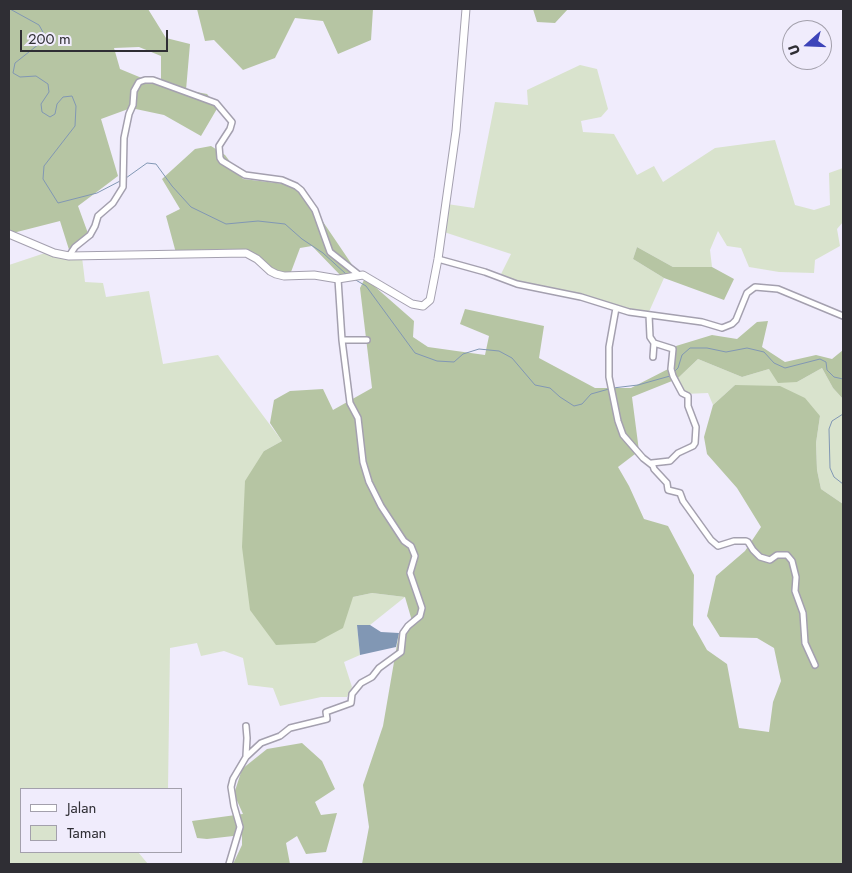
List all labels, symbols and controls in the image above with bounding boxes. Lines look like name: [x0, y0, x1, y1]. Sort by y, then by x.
scale bar: [22, 20, 170, 52]
north arrow: [782, 20, 832, 70]
text: 200 m: [28, 28, 71, 50]
text: U: [783, 42, 805, 58]
legend: [20, 788, 182, 853]
text: Jalan: [67, 797, 96, 819]
text: Taman: [67, 822, 106, 844]

